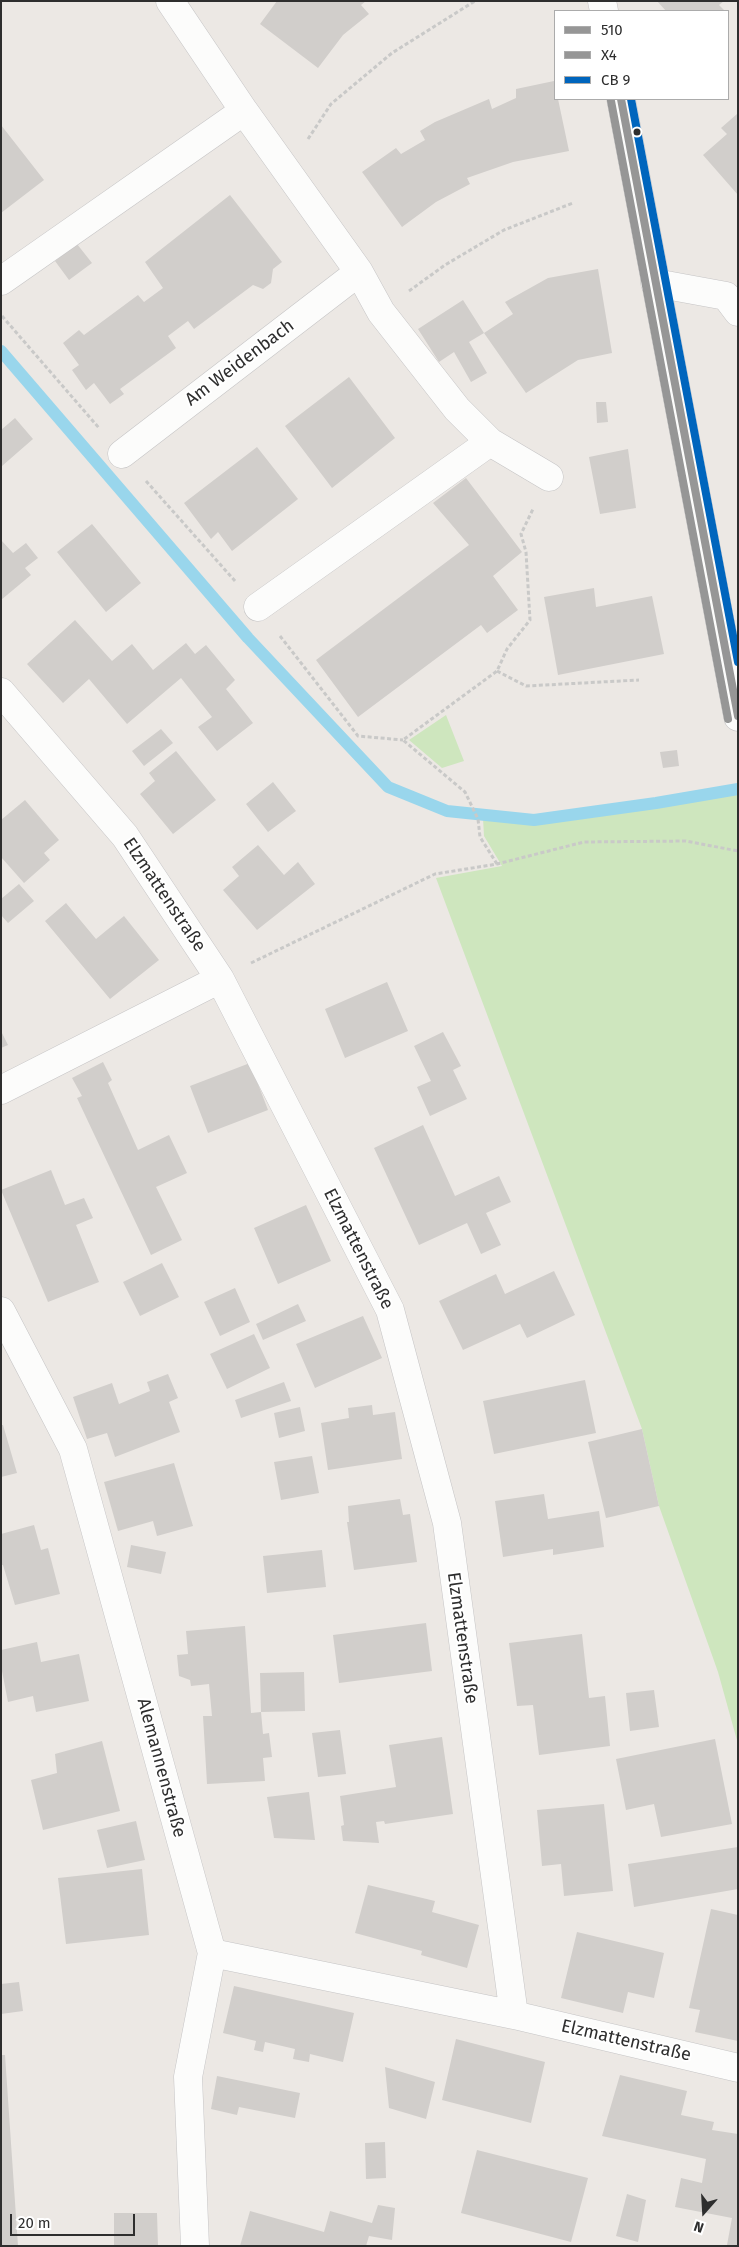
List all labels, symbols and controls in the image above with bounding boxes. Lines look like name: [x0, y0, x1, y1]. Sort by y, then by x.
legend: [554, 10, 729, 100]
text: 510: [601, 21, 623, 39]
text: X4: [601, 46, 617, 64]
text: CB 9: [601, 71, 630, 89]
unlabelled marker: [632, 127, 642, 137]
street label: Am Weidenbach: [181, 315, 299, 411]
street label: Elzmattenstraße: [118, 834, 210, 956]
street label: Elzmattenstraße: [318, 1185, 398, 1313]
street label: Elzmattenstraße: [442, 1571, 482, 1705]
street label: Alemannenstraße: [132, 1696, 190, 1840]
street label: Elzmattenstraße: [559, 2016, 693, 2066]
north arrow: [679, 2187, 729, 2237]
scale bar: [12, 2204, 138, 2236]
text: 20 m: [18, 2214, 51, 2232]
text: N: [692, 2217, 706, 2236]

